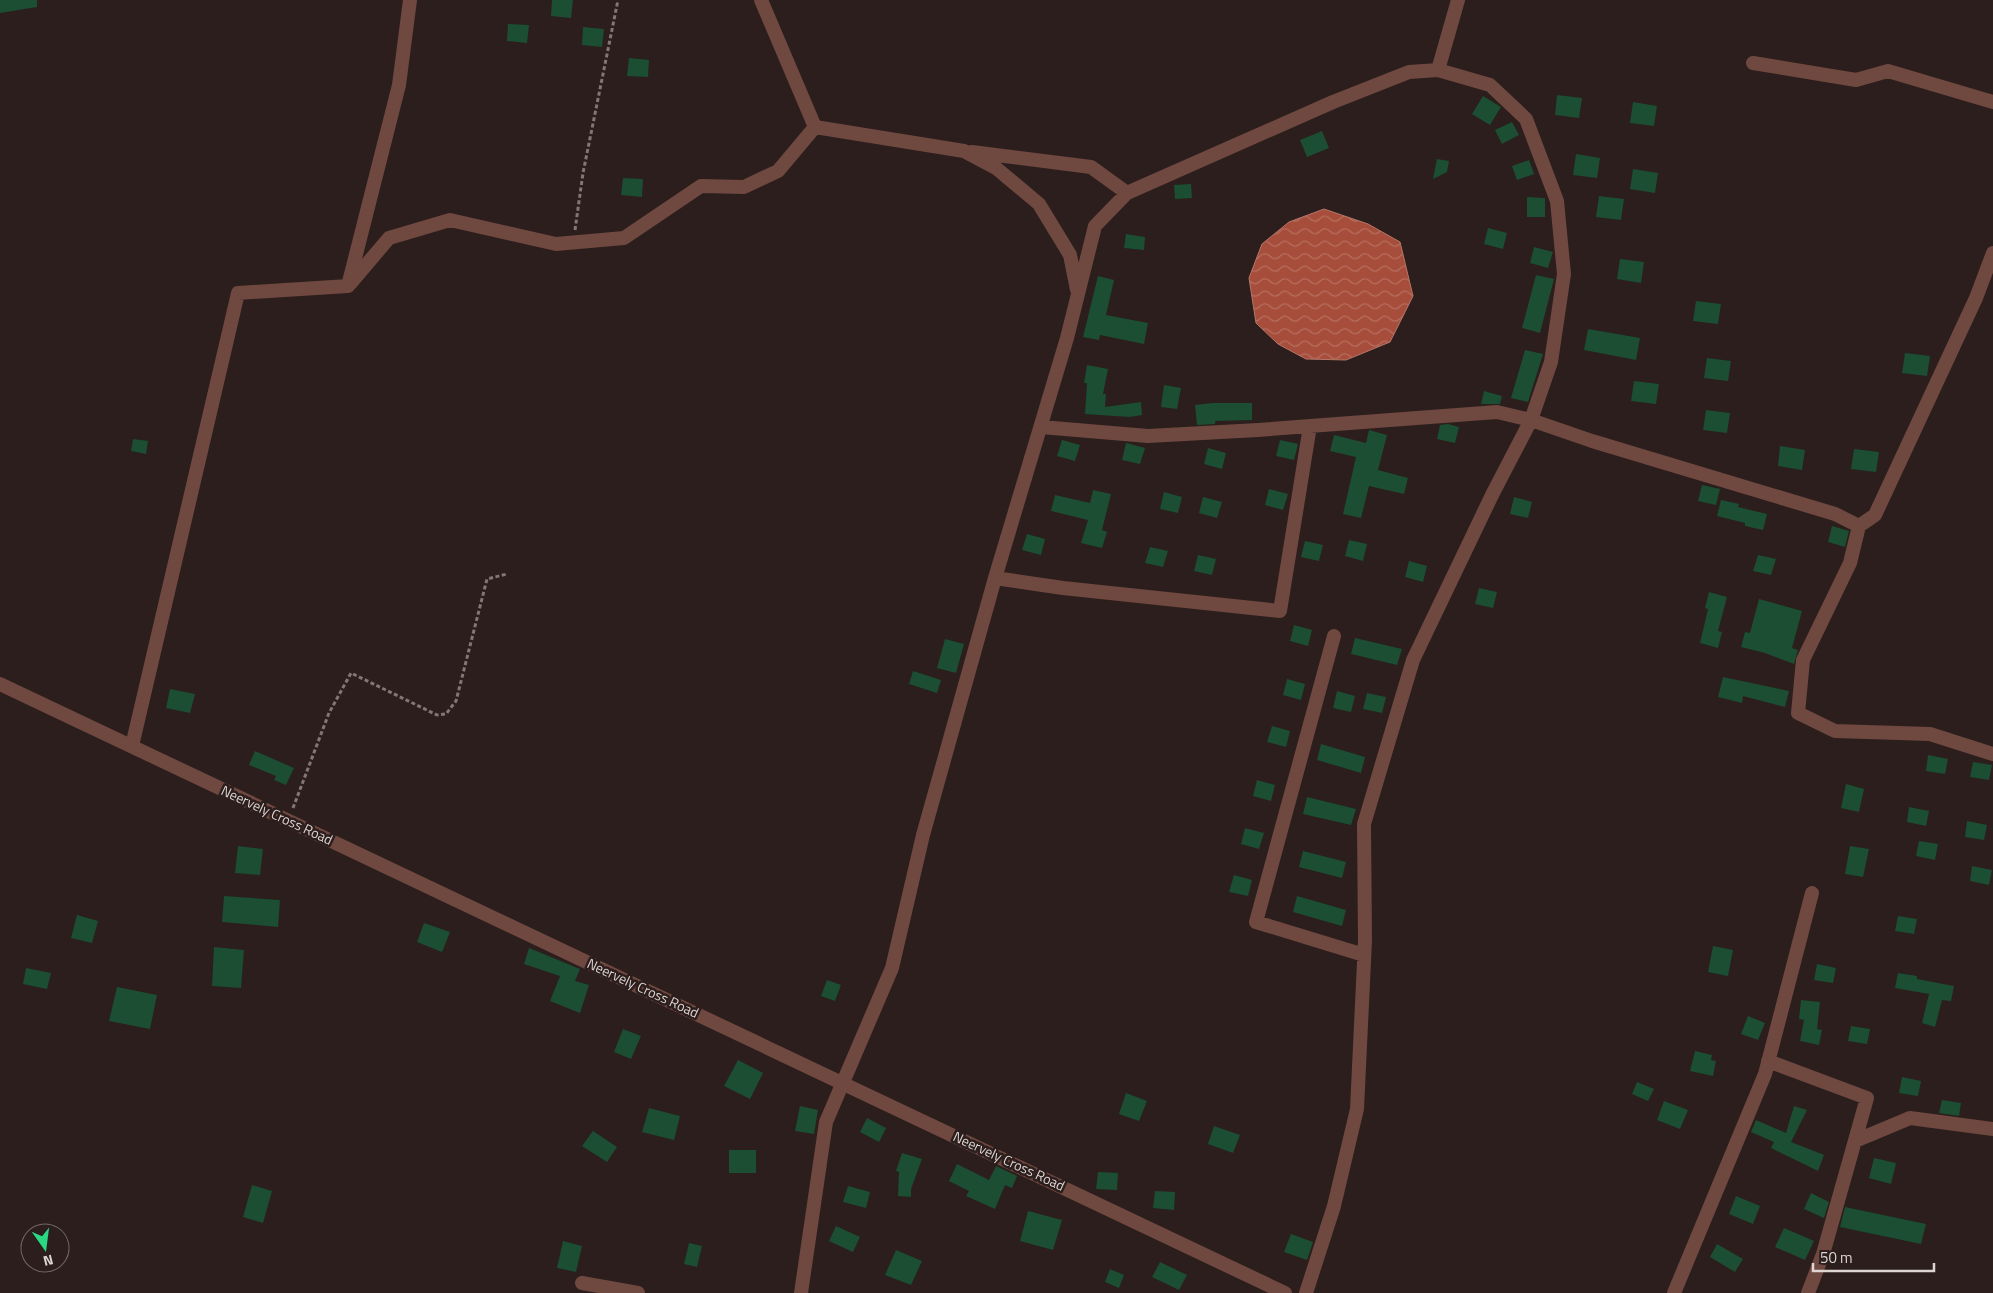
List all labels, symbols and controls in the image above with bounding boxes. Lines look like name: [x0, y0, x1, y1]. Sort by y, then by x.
street label: Neervely Cross Road: [218, 779, 337, 850]
street label: Neervely Cross Road: [584, 952, 703, 1023]
street label: Neervely Cross Road: [950, 1125, 1069, 1196]
north arrow: [20, 1223, 70, 1273]
scale bar: [1813, 1240, 1934, 1272]
text: 50 m: [1820, 1246, 1853, 1269]
text: N: [41, 1250, 56, 1272]

